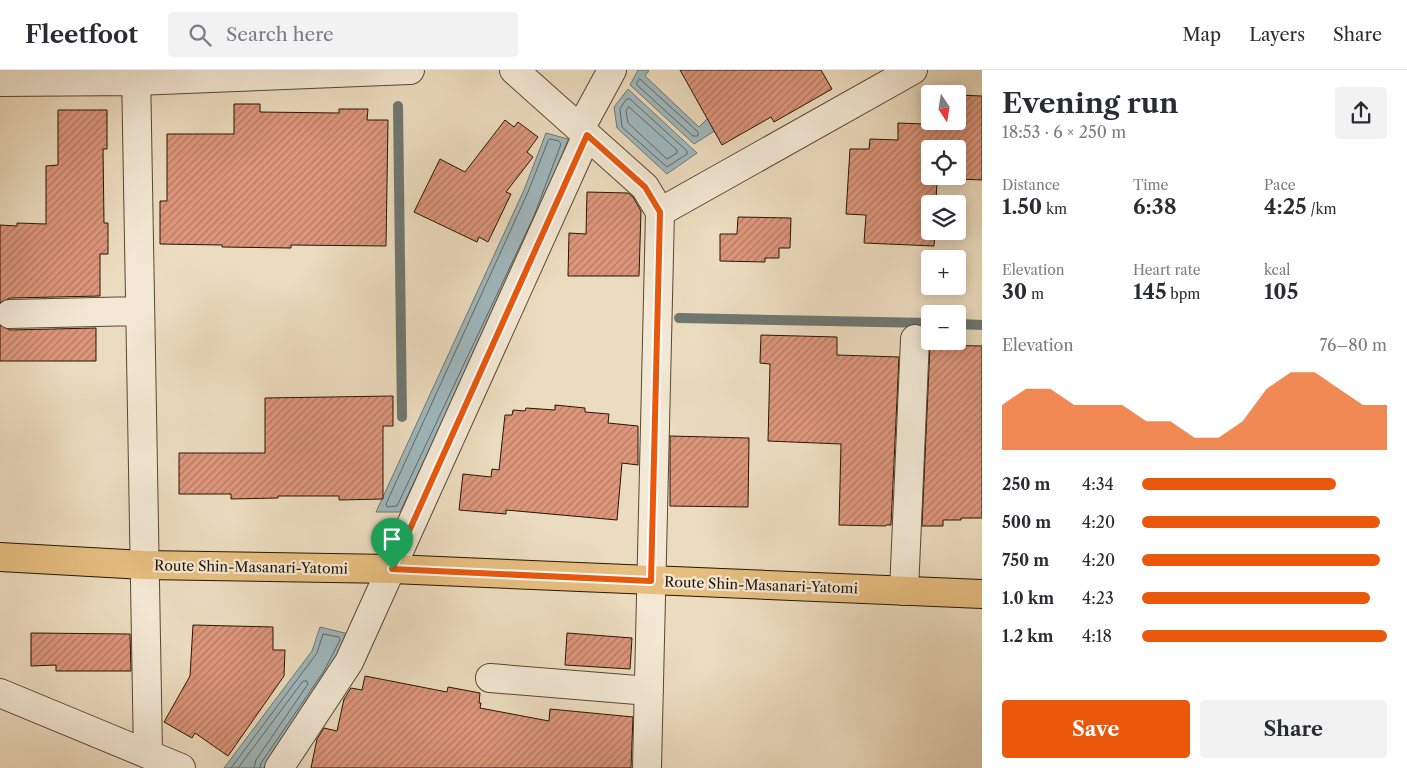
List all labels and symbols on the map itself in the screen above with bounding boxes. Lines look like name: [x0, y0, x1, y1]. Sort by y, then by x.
north arrow: [921, 85, 966, 130]
pin: [371, 518, 413, 569]
street label: Route Shin-Masanari-Yatomi: [154, 556, 348, 578]
street label: Route Shin-Masanari-Yatomi: [664, 573, 858, 597]

